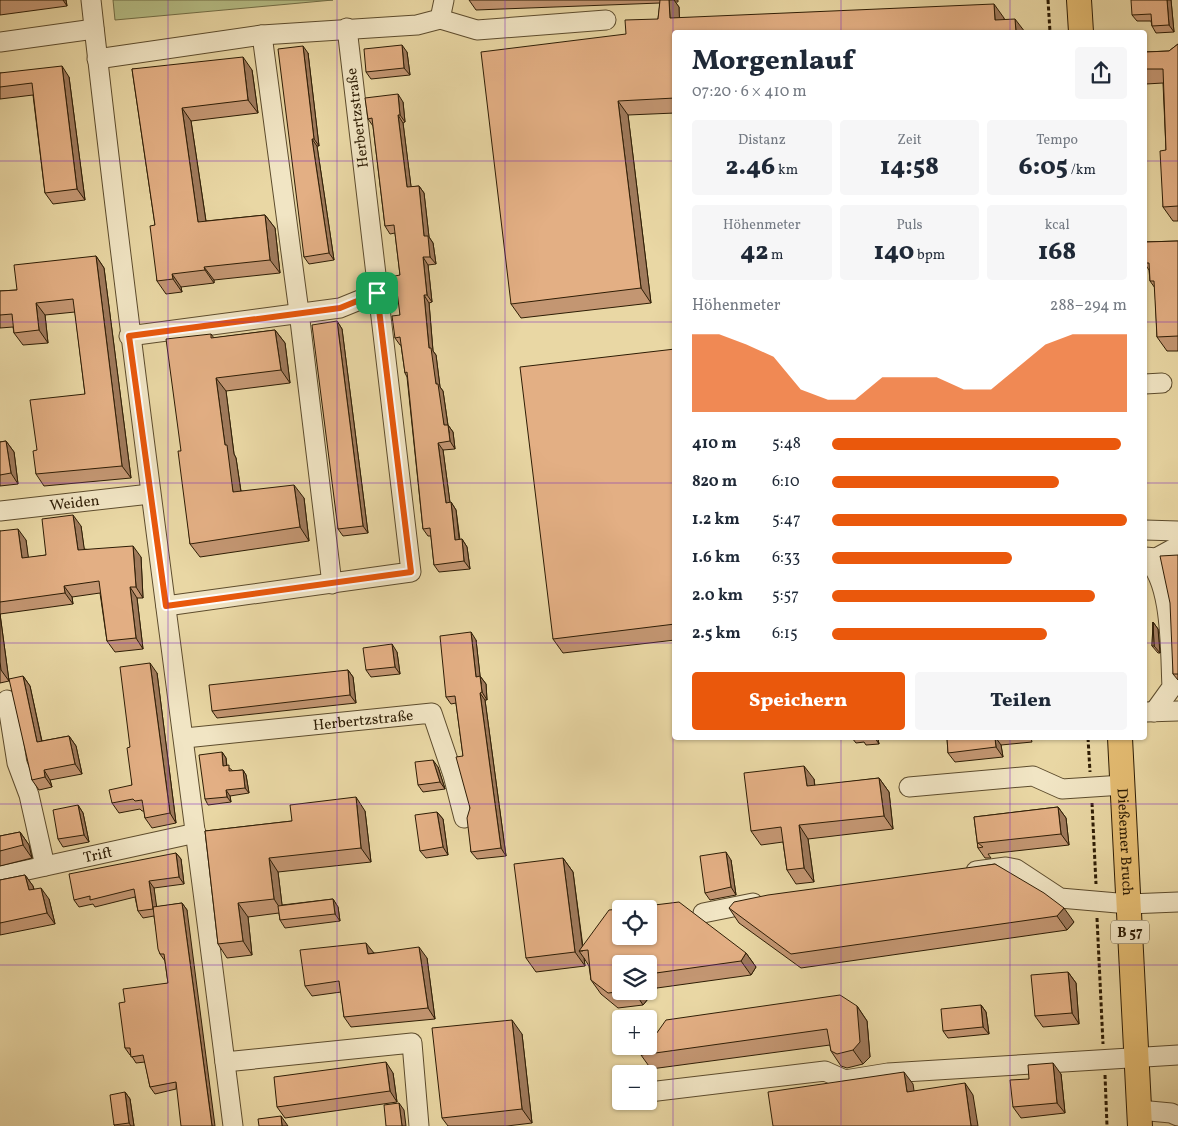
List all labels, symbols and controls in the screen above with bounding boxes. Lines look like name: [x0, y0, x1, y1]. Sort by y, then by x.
text: Morgenlauf: [692, 42, 854, 81]
button: share: [1075, 47, 1127, 99]
street label: Herbertzstraße: [342, 67, 375, 169]
text: 07:20 · 6 × 410 m: [692, 81, 807, 103]
text: Distanz: [738, 131, 786, 150]
text: Zeit: [897, 131, 922, 150]
text: Tempo: [1036, 131, 1078, 150]
text: 2.46: [726, 150, 775, 185]
text: 14:58: [880, 150, 939, 185]
text: 6:05: [1019, 150, 1068, 185]
text: km: [775, 161, 798, 180]
text: /km: [1068, 161, 1096, 180]
text: Höhenmeter: [723, 216, 801, 235]
text: Puls: [896, 216, 923, 235]
text: kcal: [1045, 216, 1070, 235]
text: 42: [740, 235, 768, 270]
text: 140: [874, 235, 914, 270]
text: 168: [1038, 235, 1076, 270]
text: m: [768, 246, 783, 265]
text: bpm: [914, 246, 945, 265]
pin: [356, 272, 398, 314]
icon: arrive: [363, 279, 391, 307]
text: Höhenmeter: [692, 295, 781, 317]
text: 288–294 m: [1050, 295, 1127, 317]
text: 410 m: [692, 433, 737, 455]
text: 5:48: [772, 433, 801, 455]
text: 820 m: [692, 471, 737, 493]
text: 6:10: [772, 471, 800, 493]
street label: Weiden: [49, 491, 101, 517]
text: 1.2 km: [692, 509, 740, 531]
text: 5:47: [772, 509, 801, 531]
text: 1.6 km: [692, 547, 740, 569]
text: 6:33: [772, 547, 800, 569]
text: 2.0 km: [692, 585, 743, 607]
text: 5:57: [772, 585, 799, 607]
text: 2.5 km: [692, 623, 741, 645]
text: 6:15: [772, 623, 798, 645]
button: Speichern: [692, 672, 905, 730]
button: Teilen: [915, 672, 1127, 730]
street label: Herbertzstraße: [312, 706, 414, 737]
street label: Dießemer Bruch: [1111, 788, 1137, 896]
street label: Trift: [81, 843, 115, 869]
map controls: [612, 900, 657, 1110]
button: locate: [612, 900, 657, 945]
road number: B 57: [1111, 920, 1149, 944]
button: layers: [612, 955, 657, 1000]
button: +: [612, 1010, 657, 1055]
button: −: [612, 1065, 657, 1110]

